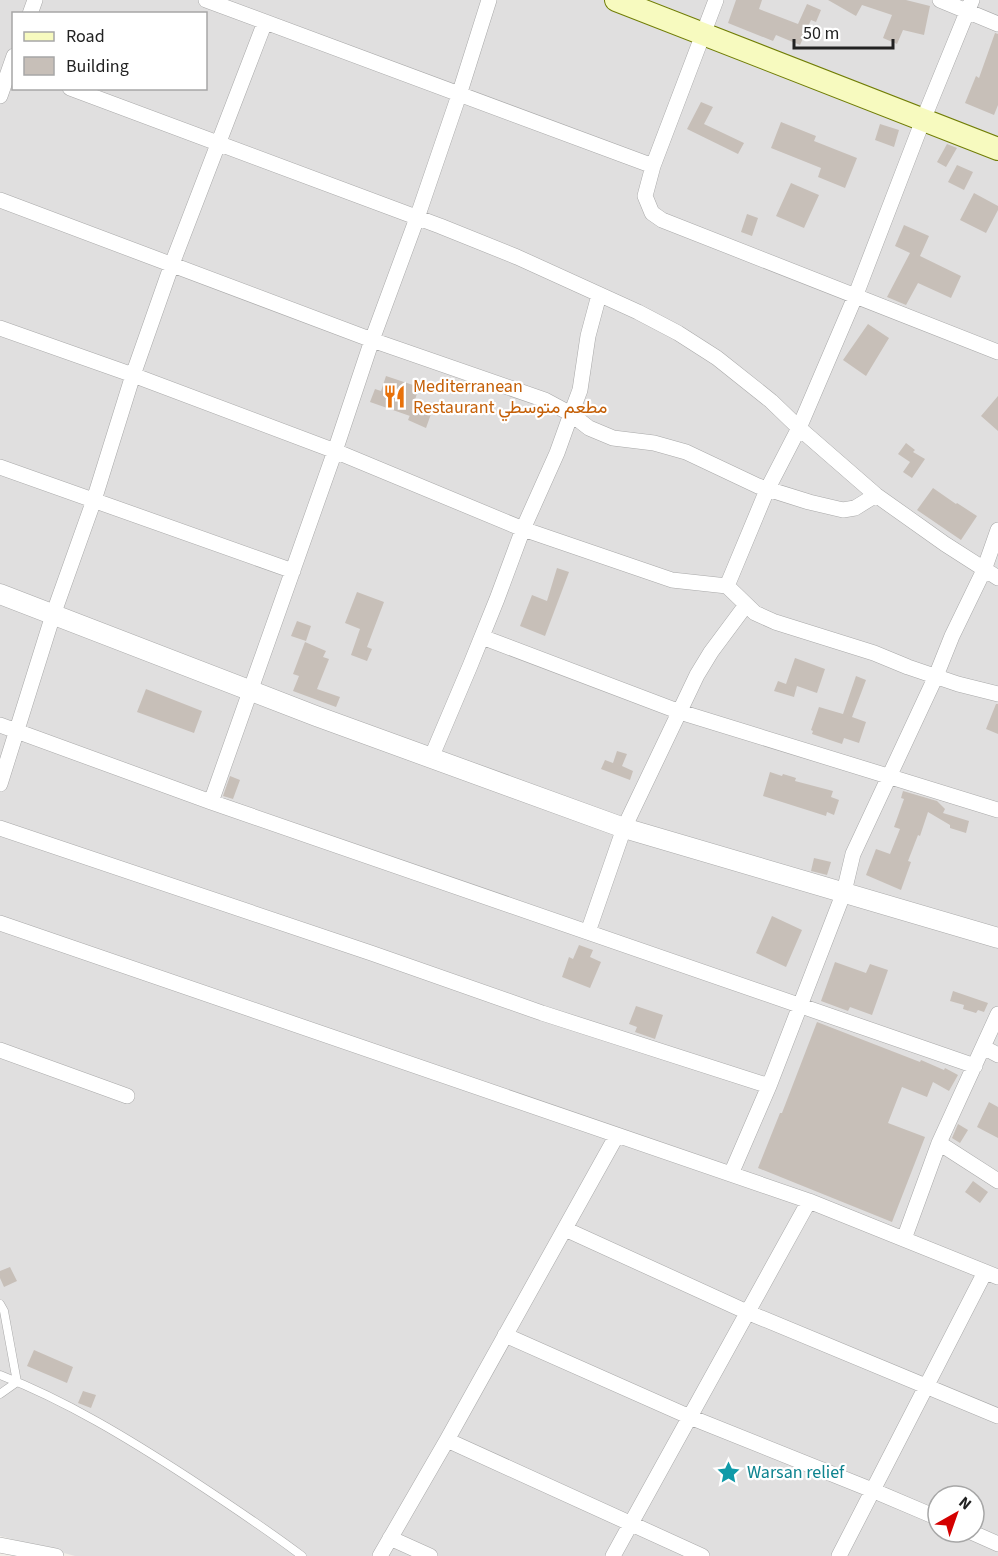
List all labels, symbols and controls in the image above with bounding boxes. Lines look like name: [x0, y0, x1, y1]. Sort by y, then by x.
legend: [12, 12, 207, 90]
scale bar: [794, 12, 893, 50]
text: 50 m: [803, 21, 839, 46]
text: Road: [66, 24, 105, 49]
text: Building: [66, 54, 129, 79]
place label: Mediterranean Restaurant مطعم متوسطي: [413, 374, 607, 422]
restaurant icon: Mediterranean Restaurant مطعم متوسطي: [382, 383, 408, 409]
place icon: Warsan relief: [716, 1459, 742, 1485]
place label: Warsan relief: [747, 1460, 845, 1485]
north arrow: [926, 1484, 986, 1544]
text: N: [954, 1491, 976, 1515]

